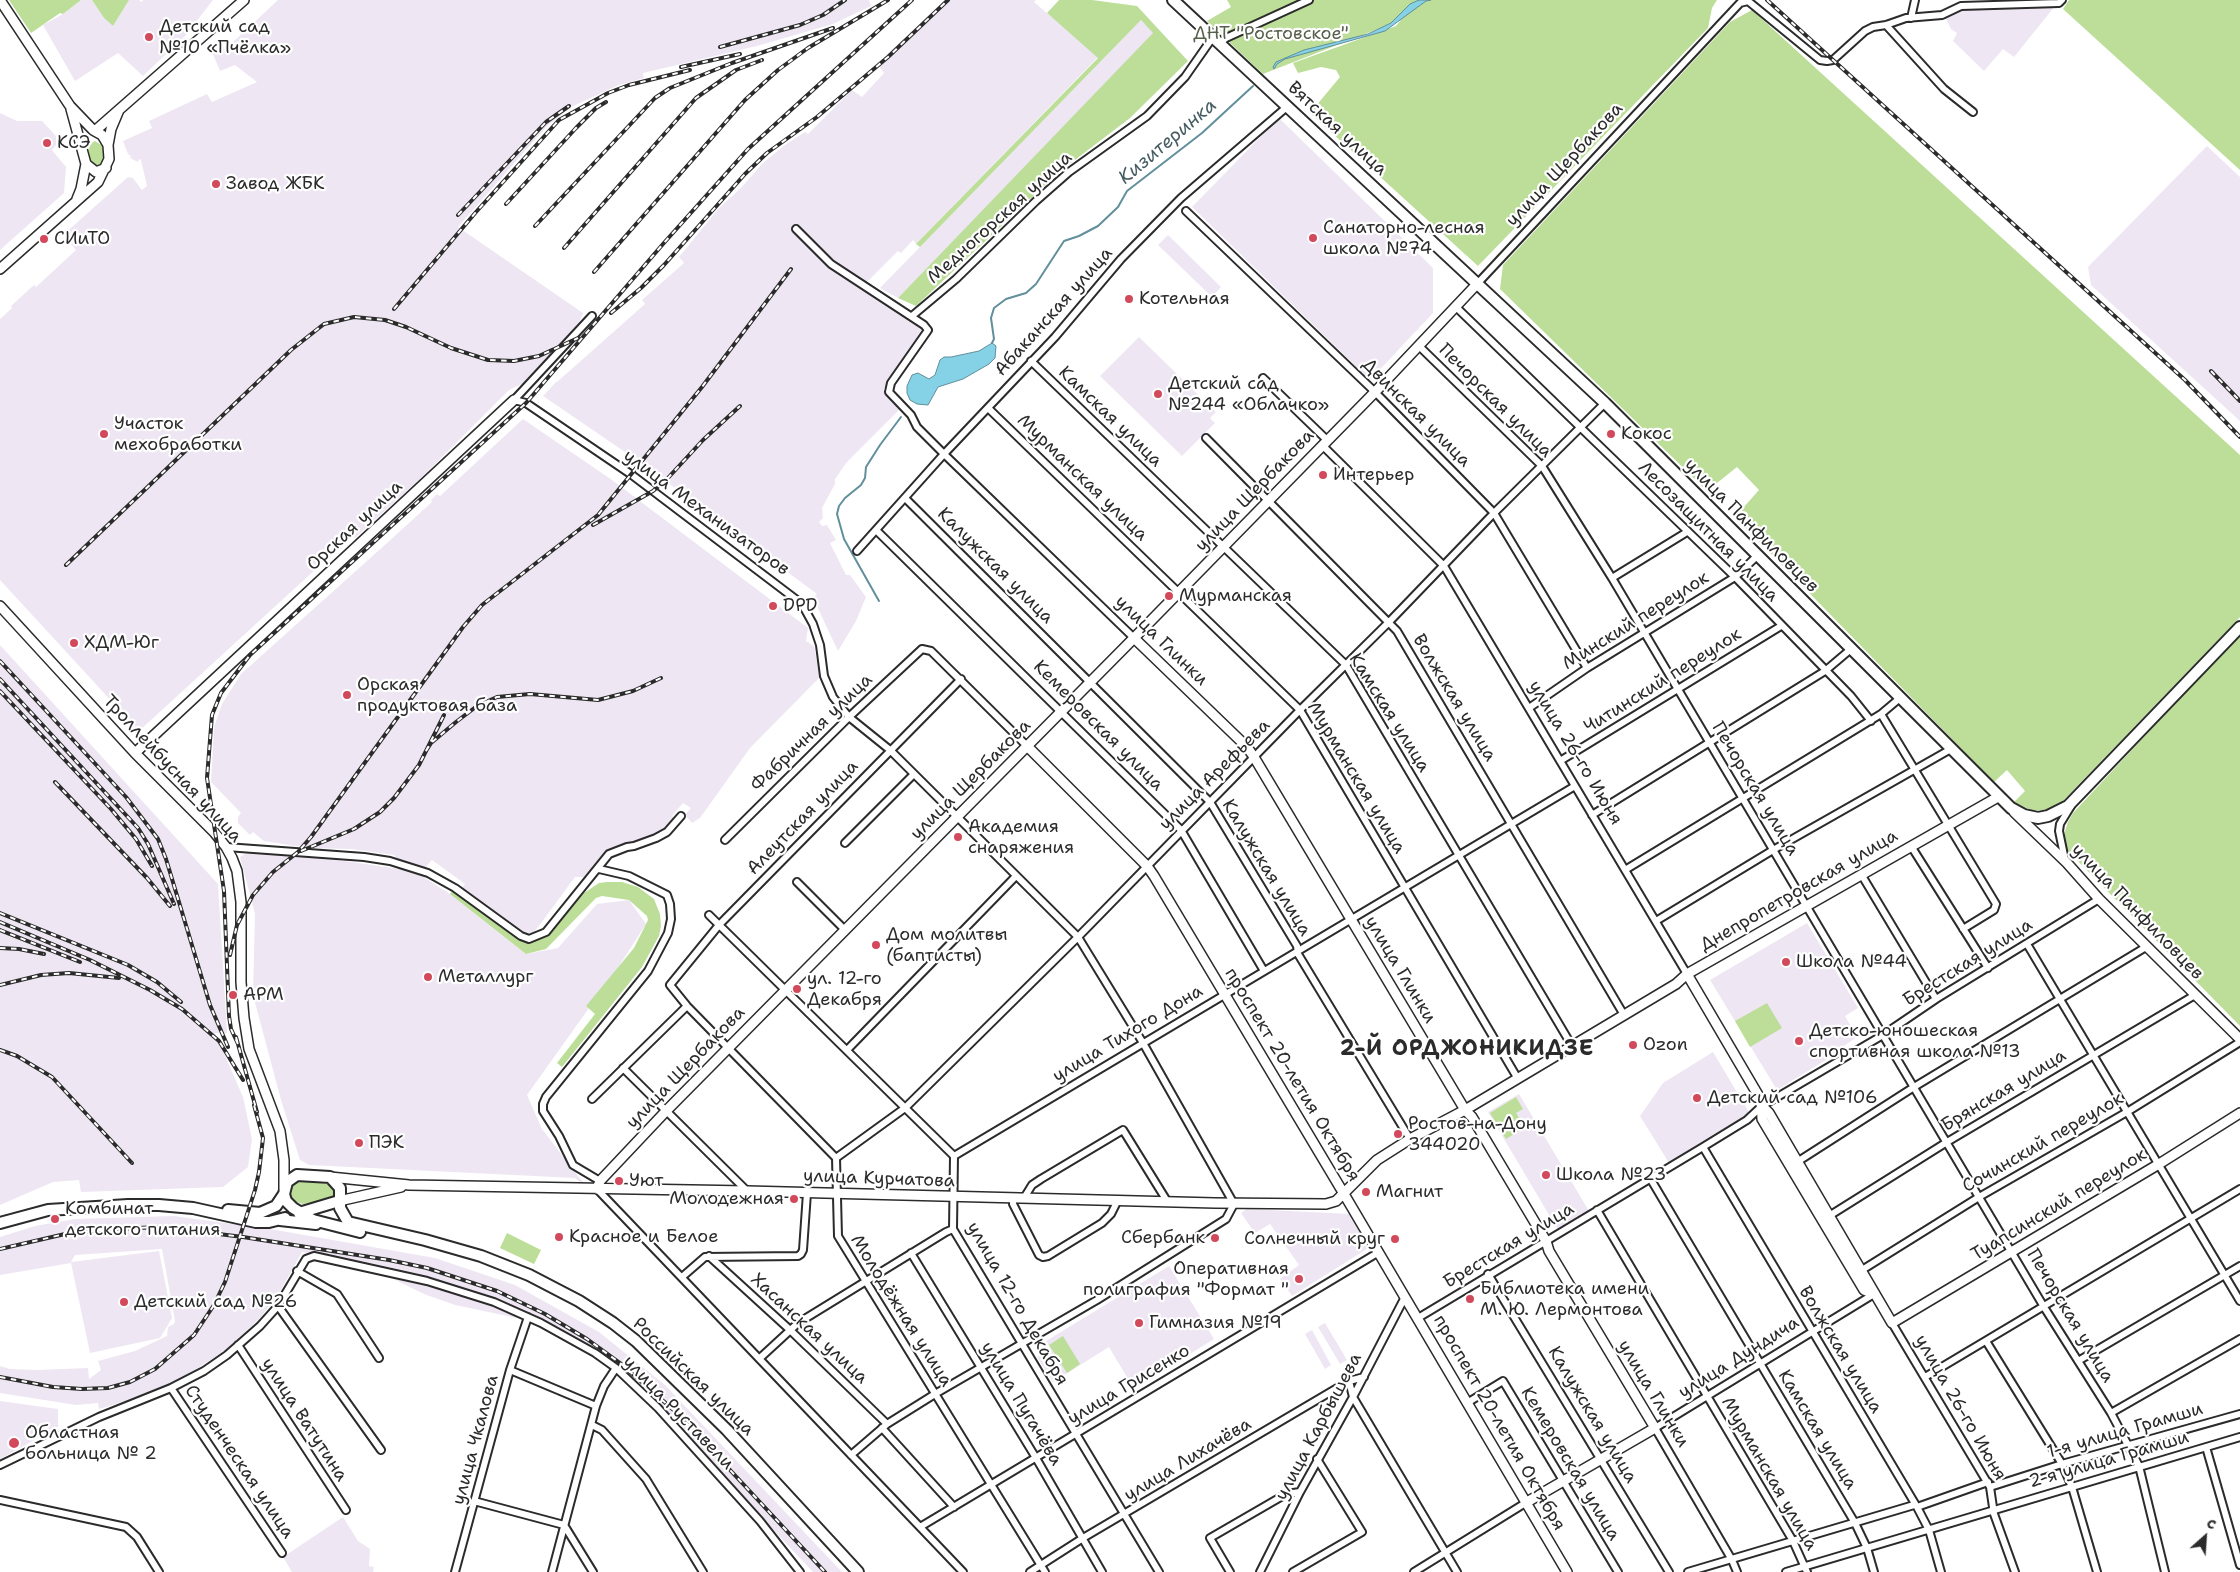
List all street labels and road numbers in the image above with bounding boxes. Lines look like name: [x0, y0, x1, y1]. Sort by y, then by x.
street label: Вятская улица: [1283, 77, 1391, 181]
street label: улица Щербакова: [1502, 99, 1628, 231]
street label: Медногорская улица: [923, 147, 1077, 289]
street label: Абаканская улица: [990, 243, 1118, 381]
street label: Печорская улица: [1434, 340, 1556, 462]
street label: Двинская улица: [1357, 354, 1475, 472]
street label: Камская улица: [1054, 362, 1166, 472]
street label: Мурманская улица: [1012, 410, 1152, 546]
street label: улица Щербакова: [1191, 425, 1319, 557]
street label: улица Механизаторов: [619, 445, 793, 581]
street label: улица Панфиловцев: [1679, 454, 1823, 598]
street label: Лесозащитная улица: [1633, 457, 1783, 607]
street label: Орская улица: [303, 476, 407, 576]
street label: Калужская улица: [932, 503, 1058, 629]
street label: Минский переулок: [1559, 567, 1713, 675]
street label: улица Глинки: [1110, 591, 1212, 691]
street label: Читинский переулок: [1580, 624, 1746, 738]
street label: Волжская улица: [1408, 631, 1500, 765]
street label: Камская улица: [1344, 650, 1434, 776]
street label: Кемеровская улица: [1028, 656, 1168, 796]
street label: Фабричная улица: [747, 669, 877, 797]
street label: улица 26-го Июня: [1523, 677, 1627, 829]
street label: Троллейбусная улица: [98, 691, 246, 847]
street label: Мурманская улица: [1302, 698, 1410, 858]
street label: улица Щербакова: [906, 715, 1036, 845]
street label: улица Арефьева: [1155, 715, 1275, 835]
street label: Печорская улица: [1707, 718, 1803, 860]
street label: Алеутская улица: [743, 756, 863, 880]
street label: Калужская улица: [1217, 796, 1315, 940]
street label: Днепропетровская улица: [1696, 825, 1902, 957]
street label: улица Панфиловцев: [2066, 839, 2208, 985]
street label: улица Глинки: [1360, 913, 1440, 1027]
street label: Брестская улица: [1899, 914, 2037, 1012]
street label: проспект 20-летия Октября: [1220, 964, 1364, 1186]
street label: улица Тихого Дона: [1049, 981, 1207, 1087]
street label: улица Щербакова: [622, 1002, 750, 1134]
street label: Брянская улица: [1938, 1045, 2070, 1137]
street label: Сочинский переулок: [1959, 1088, 2127, 1198]
street label: Туапсинский переулок: [1967, 1144, 2151, 1266]
street label: улица Курчатова: [803, 1166, 955, 1192]
street label: Брестская улица: [1440, 1198, 1578, 1294]
street label: улица 12-го Декабря: [961, 1219, 1073, 1389]
street label: Молодёжная улица: [845, 1231, 957, 1391]
street label: Печорская улица: [2022, 1245, 2118, 1387]
street label: Хасанская улица: [746, 1269, 872, 1389]
street label: Волжская улица: [1794, 1283, 1886, 1417]
street label: проспект 20-летия Октября: [1428, 1311, 1570, 1535]
street label: улица Дундича: [1675, 1312, 1803, 1404]
street label: Российская улица: [628, 1313, 758, 1441]
street label: улица 26-го Июня: [1910, 1331, 2010, 1485]
street label: улица Глинки: [1613, 1337, 1693, 1451]
street label: улица Пугачёва: [976, 1338, 1066, 1470]
street label: улица Грисенко: [1064, 1340, 1194, 1430]
street label: Калужская улица: [1543, 1343, 1641, 1487]
street label: улица Карбышева: [1271, 1350, 1367, 1504]
street label: улица Руставели: [618, 1351, 738, 1475]
street label: улица Ватутина: [256, 1354, 352, 1486]
street label: Камская улица: [1773, 1366, 1861, 1494]
street label: улица Чкалова: [448, 1373, 504, 1507]
street label: Студенческая улица: [180, 1381, 298, 1543]
street label: Кемеровская улица: [1516, 1383, 1624, 1545]
street label: Мурманская улица: [1716, 1394, 1822, 1554]
street label: 1-я улица Грамши: [2045, 1398, 2205, 1464]
street label: улица Лихачёва: [1121, 1414, 1255, 1506]
street label: 2-я улица Грамши: [2026, 1427, 2192, 1493]

